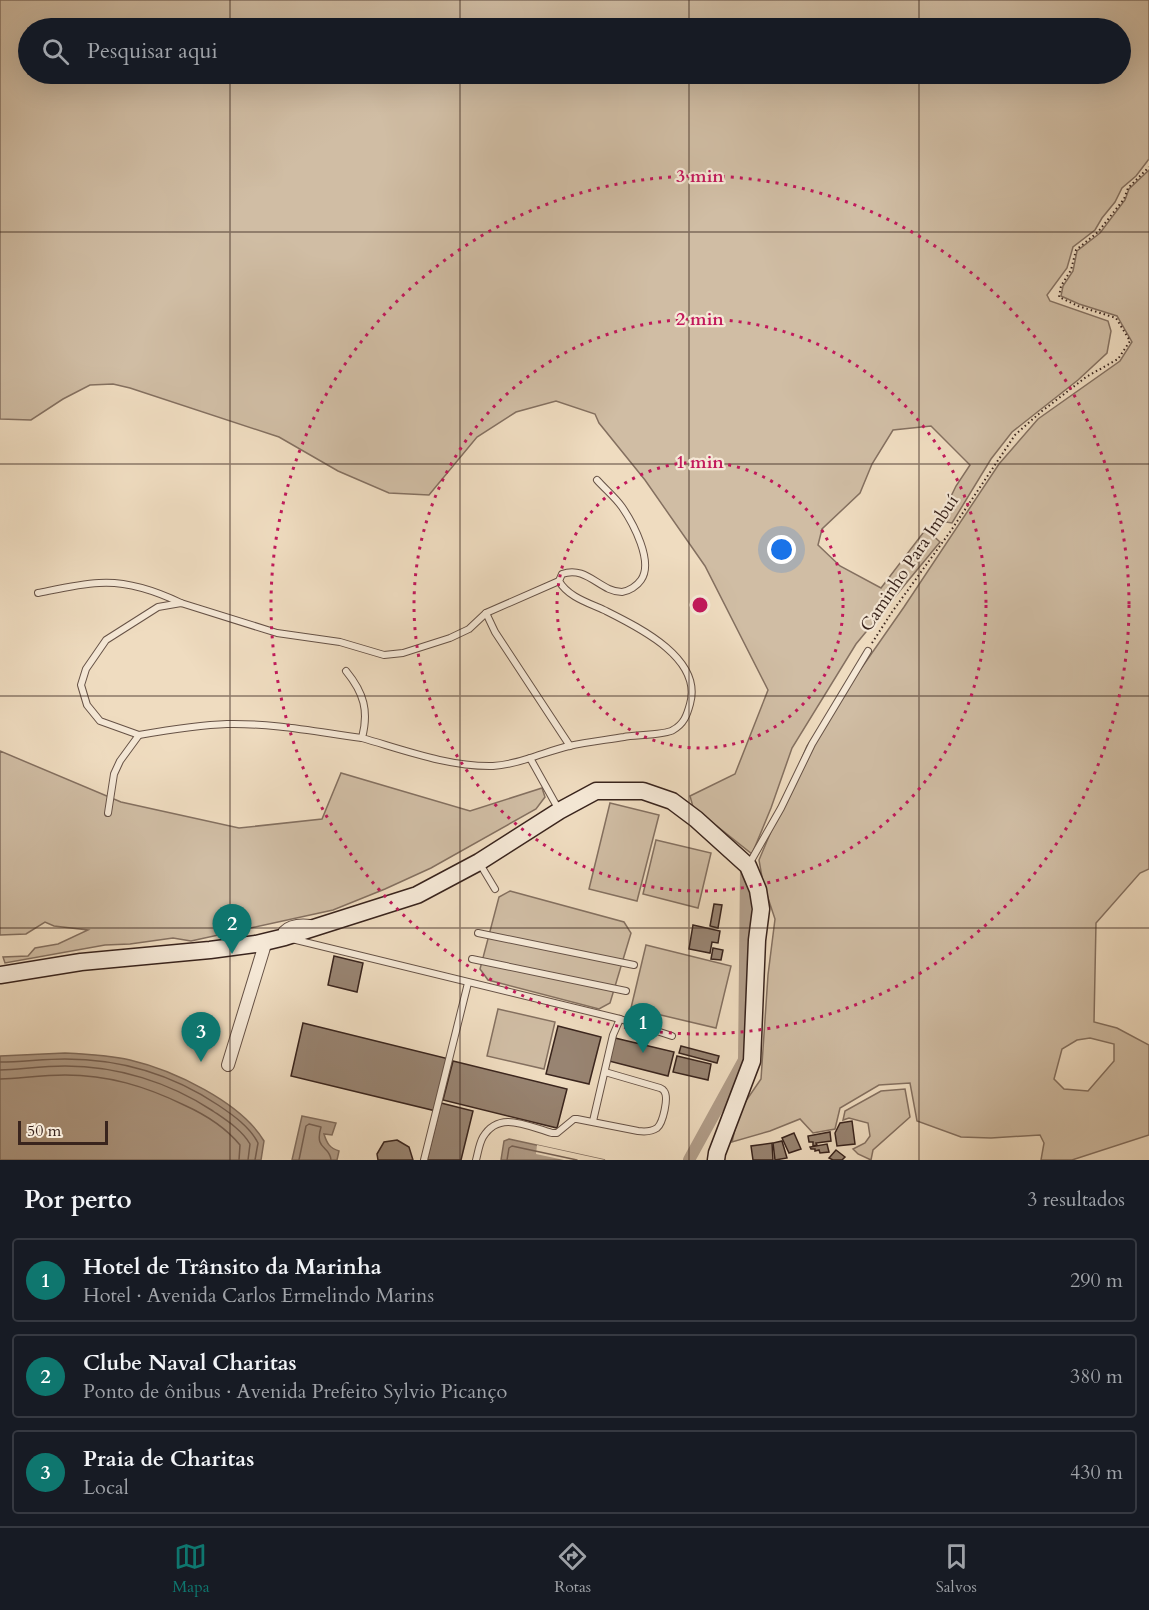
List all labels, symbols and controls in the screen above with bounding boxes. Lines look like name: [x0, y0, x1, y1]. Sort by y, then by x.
search box: [18, 18, 1131, 84]
icon: search: [39, 35, 72, 68]
text: Pesquisar aqui: [87, 36, 218, 66]
text: 3 min: [676, 164, 724, 189]
text: 2 min: [676, 307, 724, 332]
text: 1 min: [676, 450, 724, 475]
street label: Caminho Para Imbuí: [854, 490, 965, 637]
your location: [767, 535, 796, 564]
centre of rings: [690, 595, 710, 615]
pin: 2: [212, 904, 252, 954]
pin: 1: [624, 1004, 662, 1053]
pin: 3: [182, 1012, 220, 1062]
scale bar: [18, 1118, 108, 1146]
text: 50 m: [27, 1120, 61, 1142]
text: Por perto: [24, 1182, 132, 1217]
text: 3 resultados: [1027, 1186, 1125, 1213]
text: Hotel de Trânsito da Marinha: [83, 1252, 382, 1282]
text: 1: [40, 1267, 51, 1294]
text: 290 m: [1070, 1267, 1123, 1294]
text: Hotel · Avenida Carlos Ermelindo Marins: [83, 1282, 434, 1309]
text: Clube Naval Charitas: [83, 1348, 297, 1378]
text: 2: [40, 1363, 51, 1390]
text: 380 m: [1070, 1363, 1123, 1390]
text: Ponto de ônibus · Avenida Prefeito Sylvio Picanço: [83, 1378, 507, 1405]
text: Praia de Charitas: [83, 1444, 254, 1474]
text: 3: [40, 1459, 51, 1486]
text: 430 m: [1070, 1459, 1123, 1486]
text: Local: [83, 1474, 129, 1501]
tab: Mapa: [172, 1540, 210, 1598]
tab: Rotas: [554, 1540, 591, 1598]
tab: Salvos: [936, 1540, 977, 1598]

